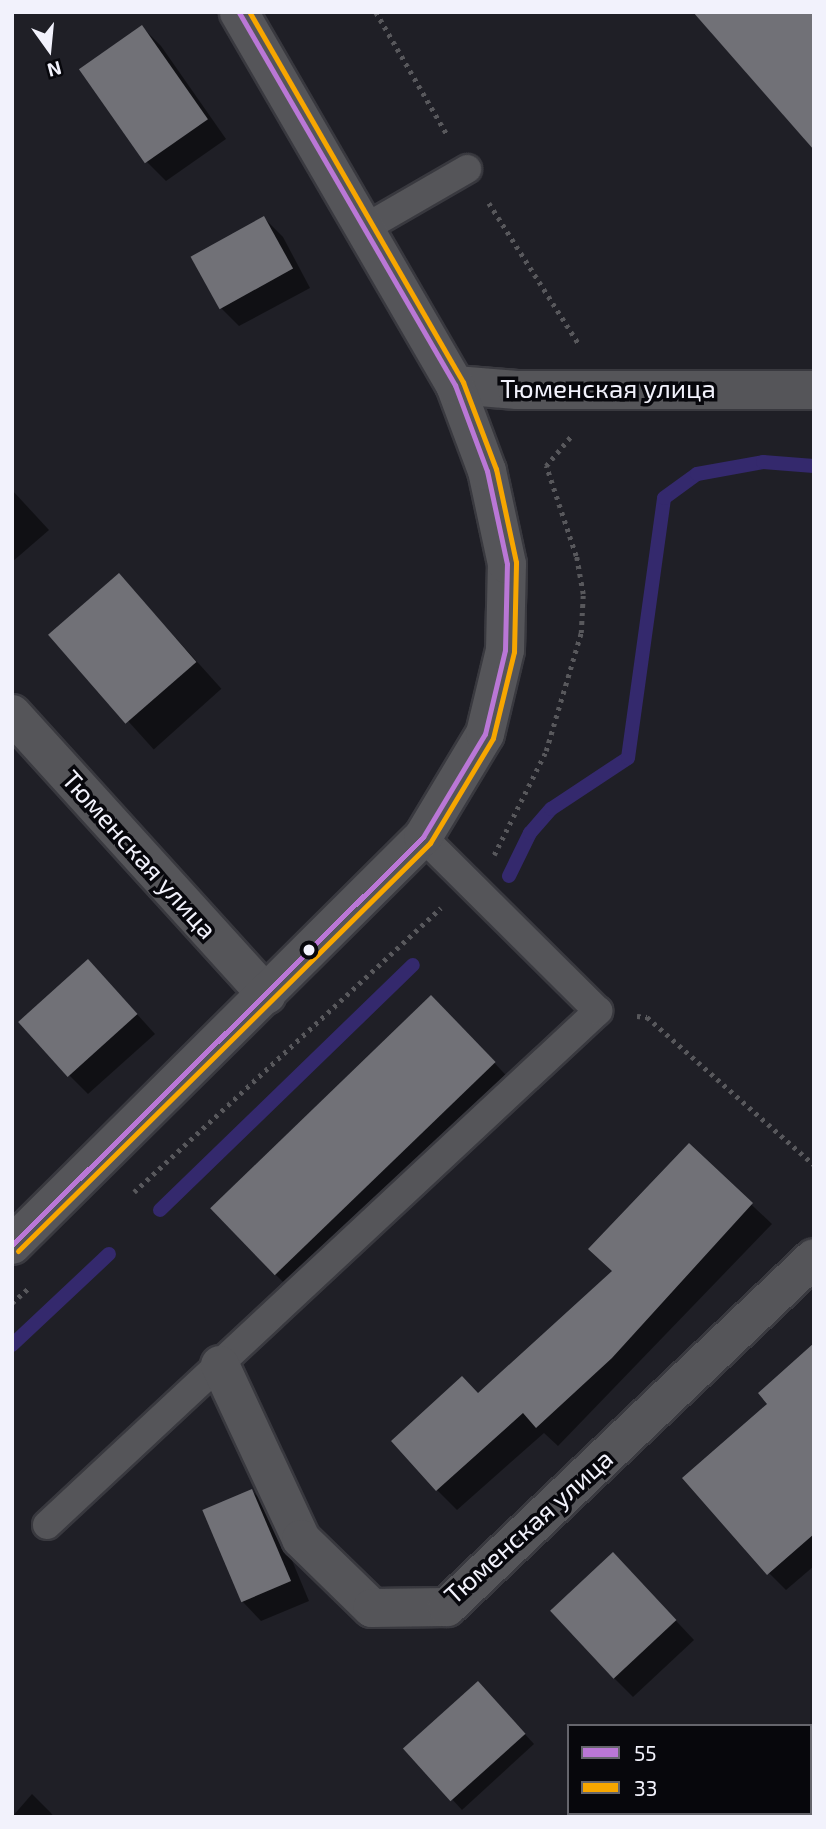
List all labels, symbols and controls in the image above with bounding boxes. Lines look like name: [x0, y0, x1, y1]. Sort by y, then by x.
north arrow: [14, 14, 84, 84]
text: N: [45, 57, 64, 83]
street label: Тюменская улица: [500, 372, 716, 404]
street label: Тюменская улица: [56, 763, 224, 945]
unlabelled marker: [302, 943, 316, 957]
street label: Тюменская улица: [437, 1442, 619, 1610]
legend: [567, 1724, 812, 1815]
text: 55: [634, 1740, 657, 1765]
text: 33: [634, 1775, 657, 1800]

